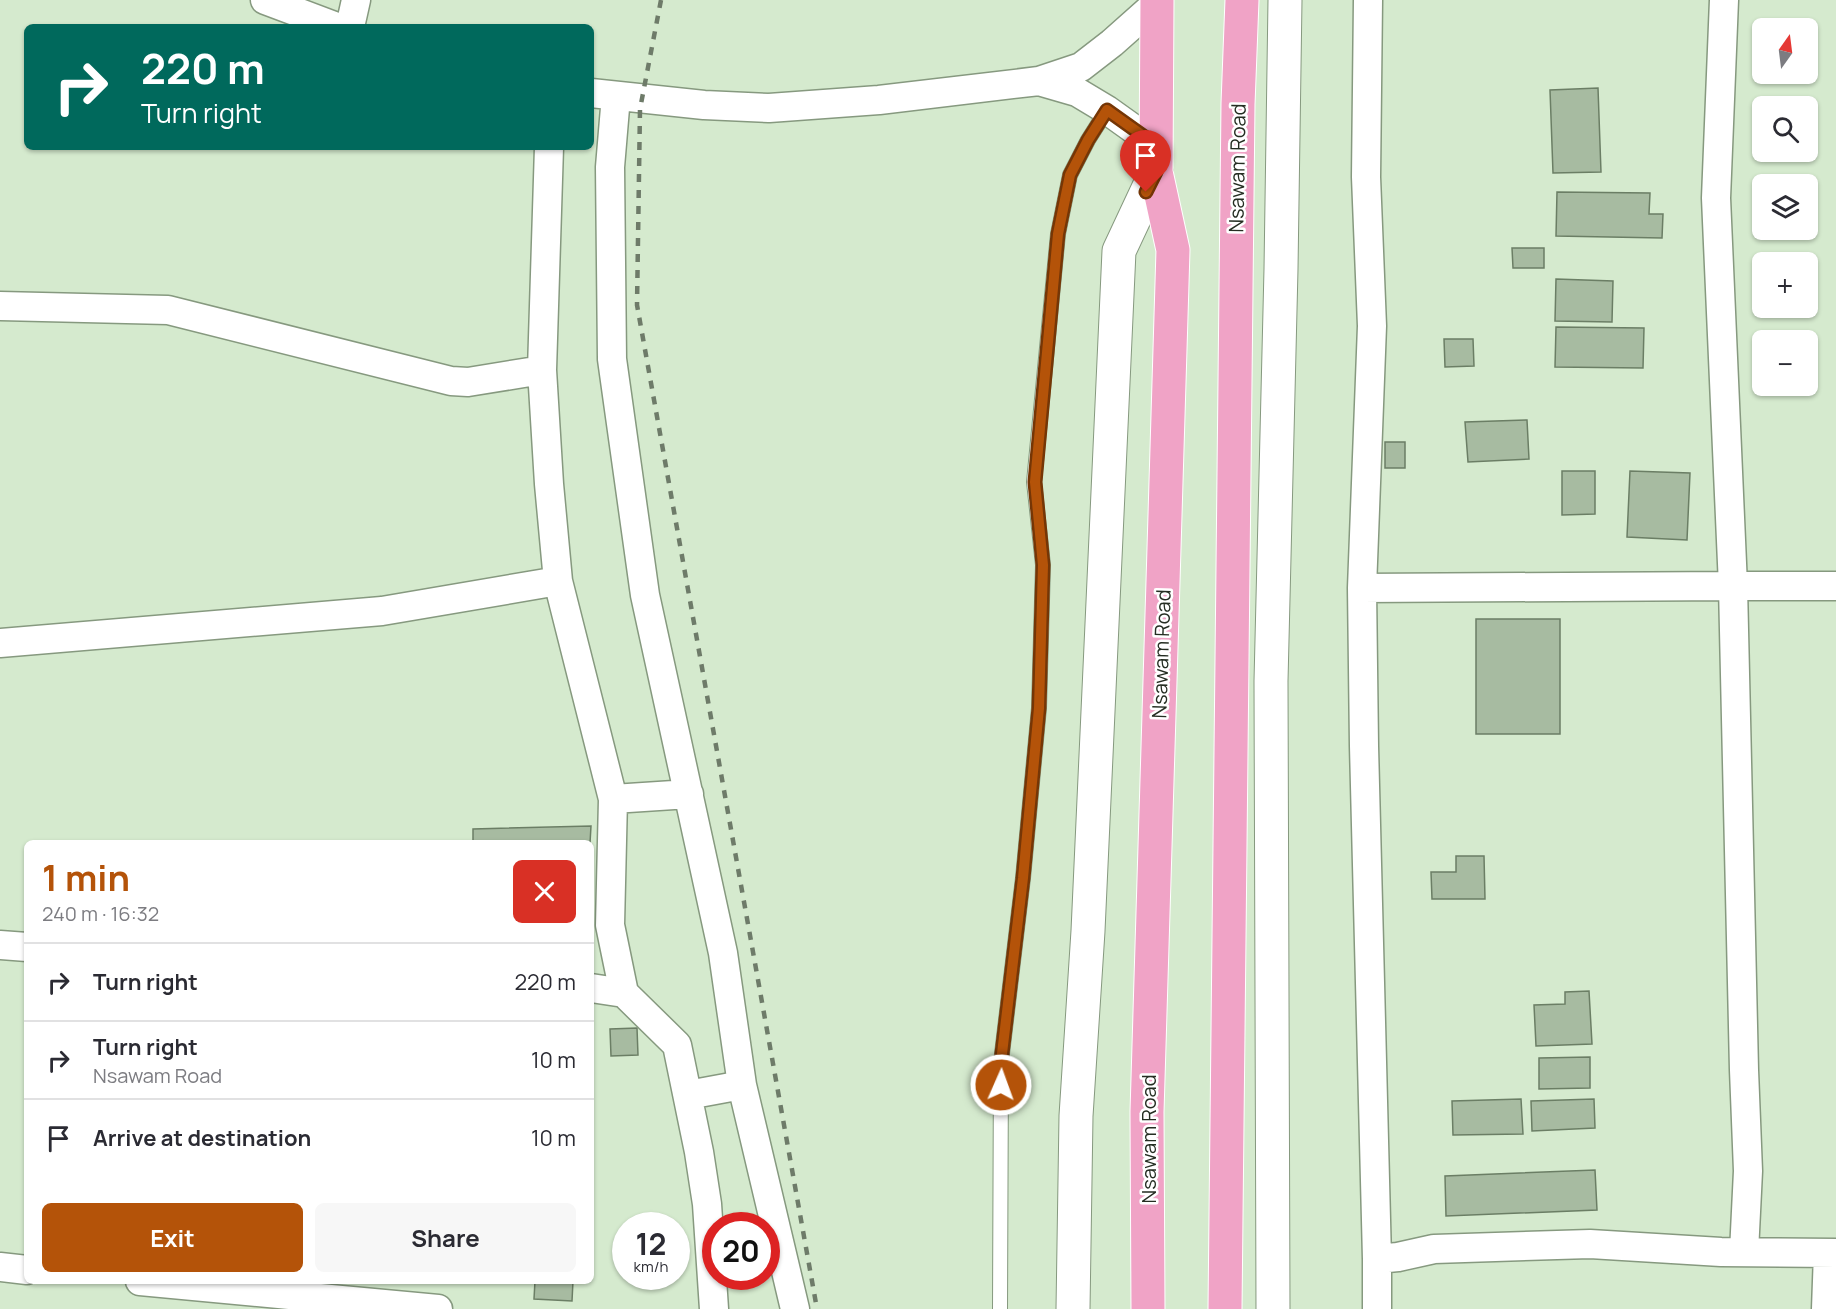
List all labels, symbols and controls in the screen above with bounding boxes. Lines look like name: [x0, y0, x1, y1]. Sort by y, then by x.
north arrow: [1752, 18, 1818, 84]
map controls: [1752, 18, 1818, 396]
text: 220 m: [141, 39, 265, 97]
icon: right: [42, 48, 120, 126]
text: Turn right: [141, 94, 262, 131]
button: search: [1752, 96, 1818, 162]
street label: Nsawam Road: [1222, 103, 1252, 233]
pin: [1120, 130, 1171, 192]
icon: arrive: [1129, 139, 1162, 172]
button: layers: [1752, 174, 1818, 240]
button: +: [1752, 252, 1818, 318]
button: −: [1752, 330, 1818, 396]
street label: Nsawam Road: [1145, 589, 1177, 719]
text: 1 min: [42, 853, 130, 902]
button: close: [513, 860, 576, 923]
text: 240 m · 16:32: [42, 900, 159, 927]
icon: right: [42, 966, 75, 999]
text: Turn right: [93, 967, 198, 997]
text: 220 m: [514, 967, 576, 997]
text: Turn right: [93, 1032, 198, 1062]
icon: right: [42, 1044, 75, 1077]
text: 10 m: [531, 1045, 576, 1075]
position arrow: [969, 1053, 1033, 1117]
text: Nsawam Road: [93, 1062, 222, 1089]
street label: Nsawam Road: [1135, 1074, 1162, 1204]
icon: arrive: [42, 1122, 75, 1155]
text: Arrive at destination: [93, 1123, 311, 1153]
text: 10 m: [531, 1123, 576, 1153]
button: Exit: [42, 1203, 303, 1272]
button: Share: [315, 1203, 576, 1272]
speed limit sign: 20: [702, 1212, 780, 1290]
text: 12: [635, 1223, 667, 1264]
text: km/h: [634, 1256, 668, 1277]

